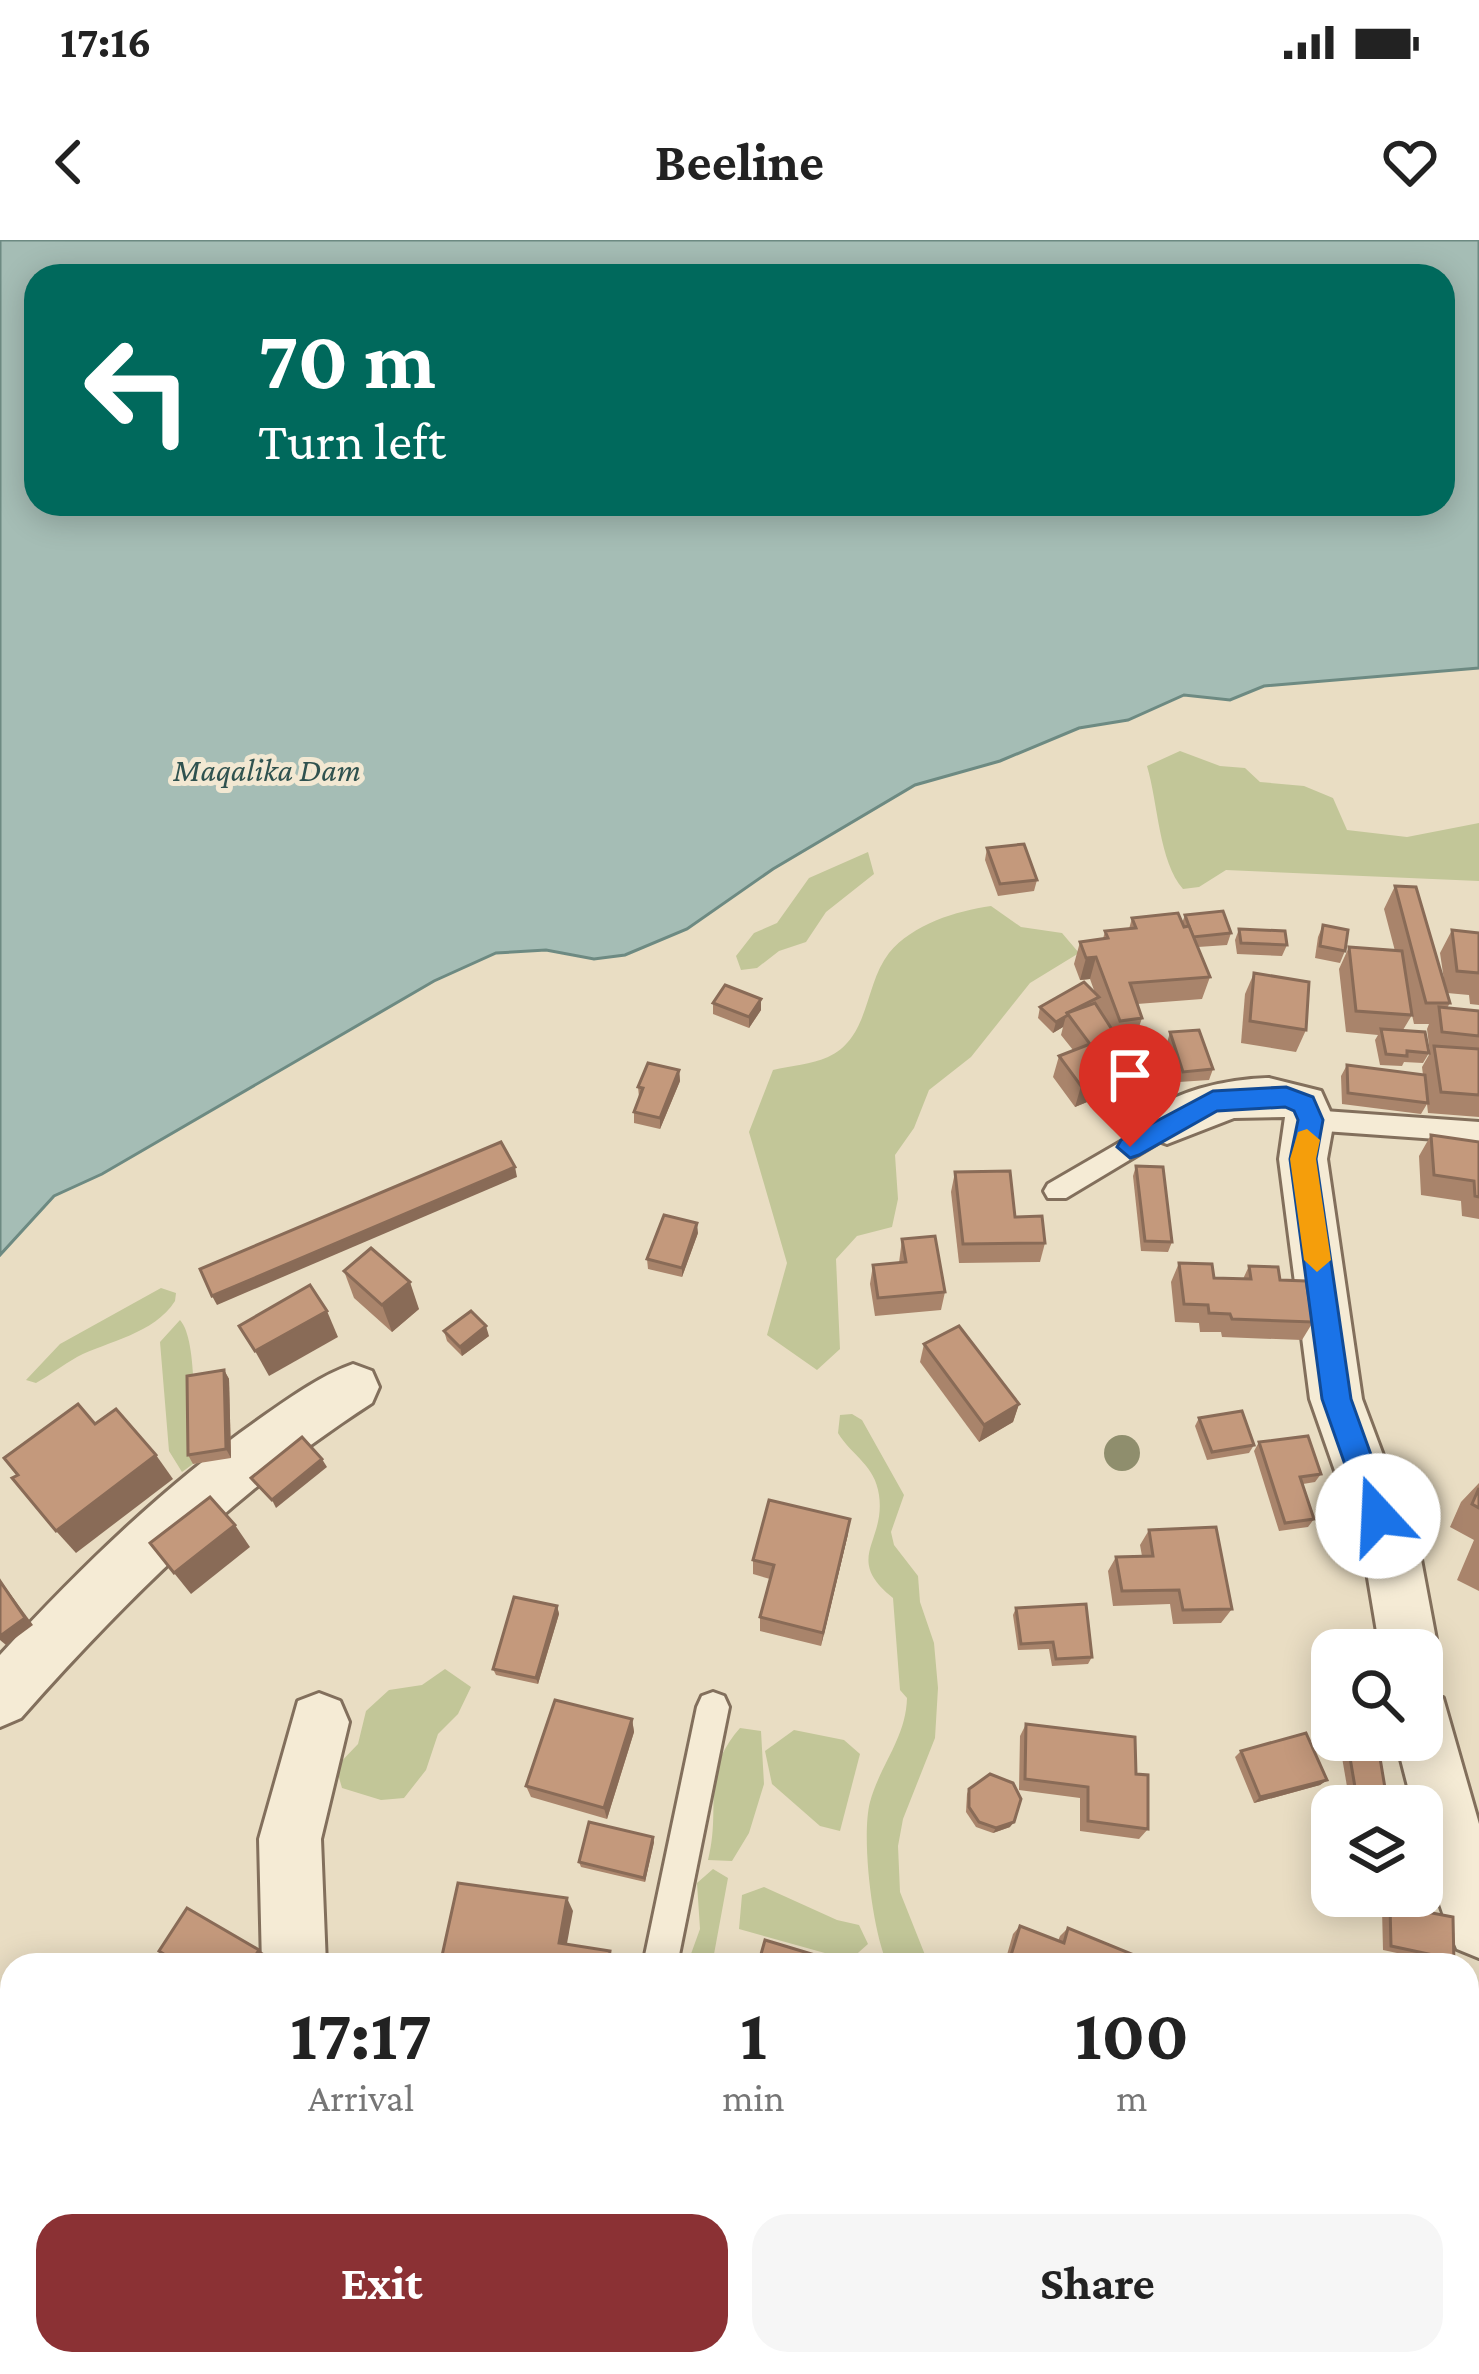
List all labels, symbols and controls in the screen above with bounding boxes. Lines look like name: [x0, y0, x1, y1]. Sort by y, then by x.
text: 17:16: [60, 17, 152, 67]
icon: back: [36, 129, 102, 195]
icon: heart: [1377, 129, 1443, 195]
text: Beeline: [655, 132, 824, 192]
icon: left: [60, 312, 216, 468]
text: 70 m: [258, 313, 436, 406]
text: Turn left: [258, 411, 446, 471]
water label: Maqalika Dam: [172, 751, 361, 788]
pin: [1079, 1024, 1181, 1147]
icon: arrive: [1097, 1042, 1163, 1108]
position arrow: [1315, 1453, 1441, 1579]
map controls: [1311, 1629, 1443, 1917]
button: search: [1311, 1629, 1443, 1761]
button: layers: [1311, 1785, 1443, 1917]
text: 17:17: [290, 1994, 432, 2074]
text: 1: [740, 1994, 767, 2074]
text: 100: [1075, 1994, 1189, 2074]
text: Arrival: [308, 2076, 414, 2119]
text: min: [722, 2076, 785, 2119]
text: m: [1116, 2076, 1148, 2119]
button: Exit: [36, 2214, 728, 2352]
button: Share: [752, 2214, 1443, 2352]

